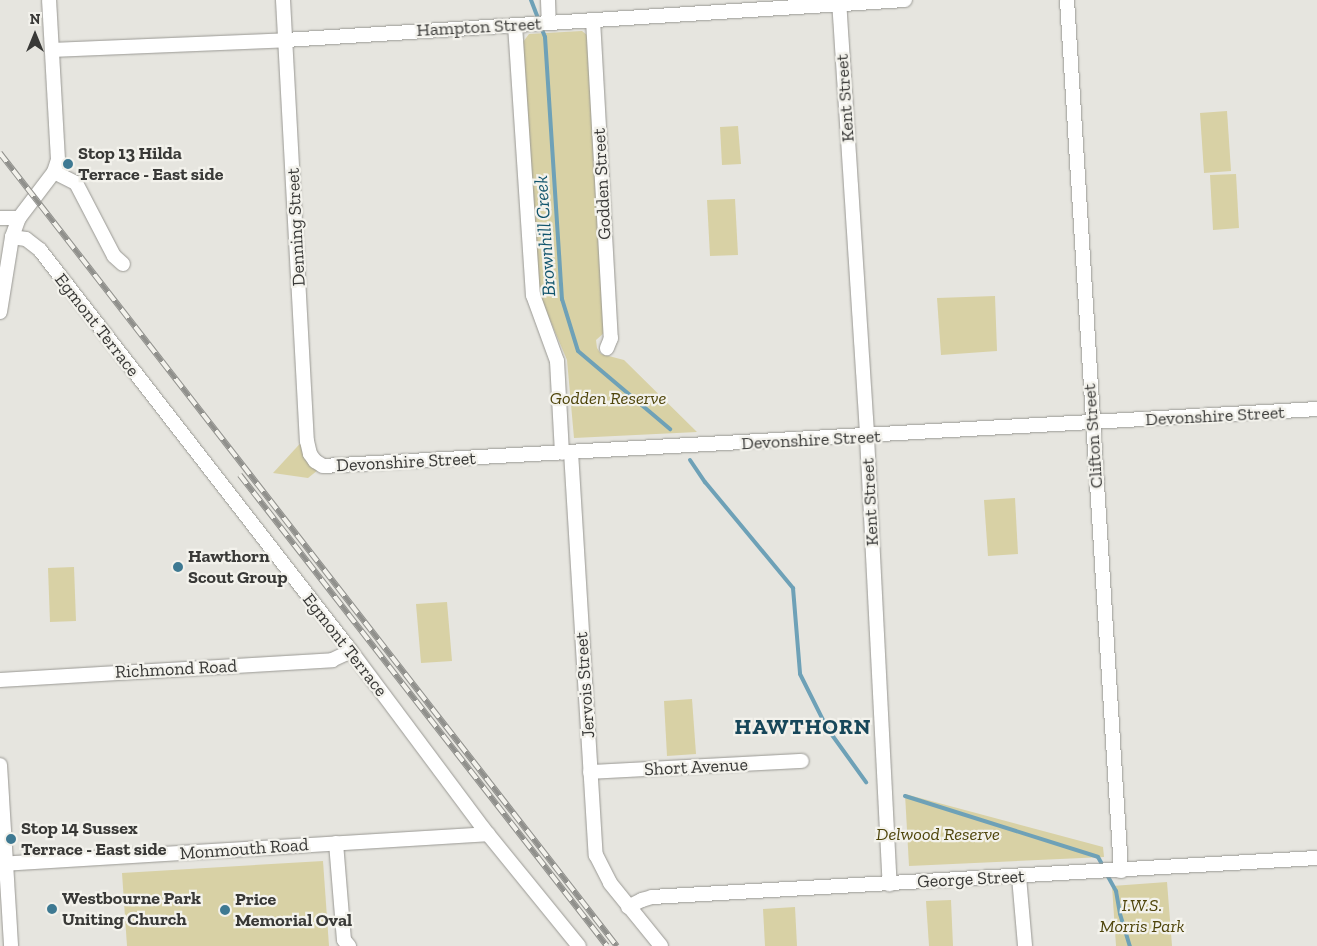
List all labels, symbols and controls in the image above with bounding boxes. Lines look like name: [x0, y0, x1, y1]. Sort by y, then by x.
north arrow: [10, 10, 60, 60]
text: N: [30, 11, 40, 28]
street label: Hampton Street: [416, 13, 542, 41]
street label: Kent Street: [831, 53, 859, 143]
street label: Godden Street: [588, 128, 616, 240]
place label: Stop 13 Hilda Terrace - East side: [78, 143, 223, 186]
marker: Stop 13 Hilda Terrace - East side: [62, 158, 74, 170]
street label: Denning Street: [282, 167, 310, 287]
water label: Brownhill Creek: [529, 175, 561, 297]
street label: Egmont Terrace: [50, 269, 144, 381]
street label: Clifton Street: [1079, 383, 1107, 489]
park label: Godden Reserve: [550, 387, 666, 409]
street label: Devonshire Street: [1145, 402, 1285, 430]
street label: Devonshire Street: [741, 426, 881, 454]
street label: Devonshire Street: [336, 448, 476, 476]
street label: Kent Street: [857, 457, 883, 547]
place label: Hawthorn Scout Group: [188, 546, 287, 588]
marker: Hawthorn Scout Group: [172, 561, 184, 573]
street label: Egmont Terrace: [298, 589, 392, 701]
street label: Jervois Street: [571, 631, 599, 739]
street label: Richmond Road: [114, 655, 238, 683]
district label: HAWTHORN: [734, 714, 872, 740]
street label: Short Avenue: [643, 753, 749, 781]
place label: Stop 14 Sussex Terrace - East side: [21, 818, 166, 861]
park label: Delwood Reserve: [876, 823, 1000, 845]
marker: Stop 14 Sussex Terrace - East side: [5, 833, 17, 845]
street label: Monmouth Road: [179, 834, 309, 864]
street label: George Street: [917, 865, 1025, 893]
place label: Westbourne Park Uniting Church: [62, 888, 201, 931]
place label: Price Memorial Oval: [235, 889, 352, 932]
park label: I.W.S. Morris Park: [1099, 895, 1185, 938]
marker: Westbourne Park Uniting Church: [46, 903, 58, 915]
marker: Price Memorial Oval: [219, 904, 231, 916]

